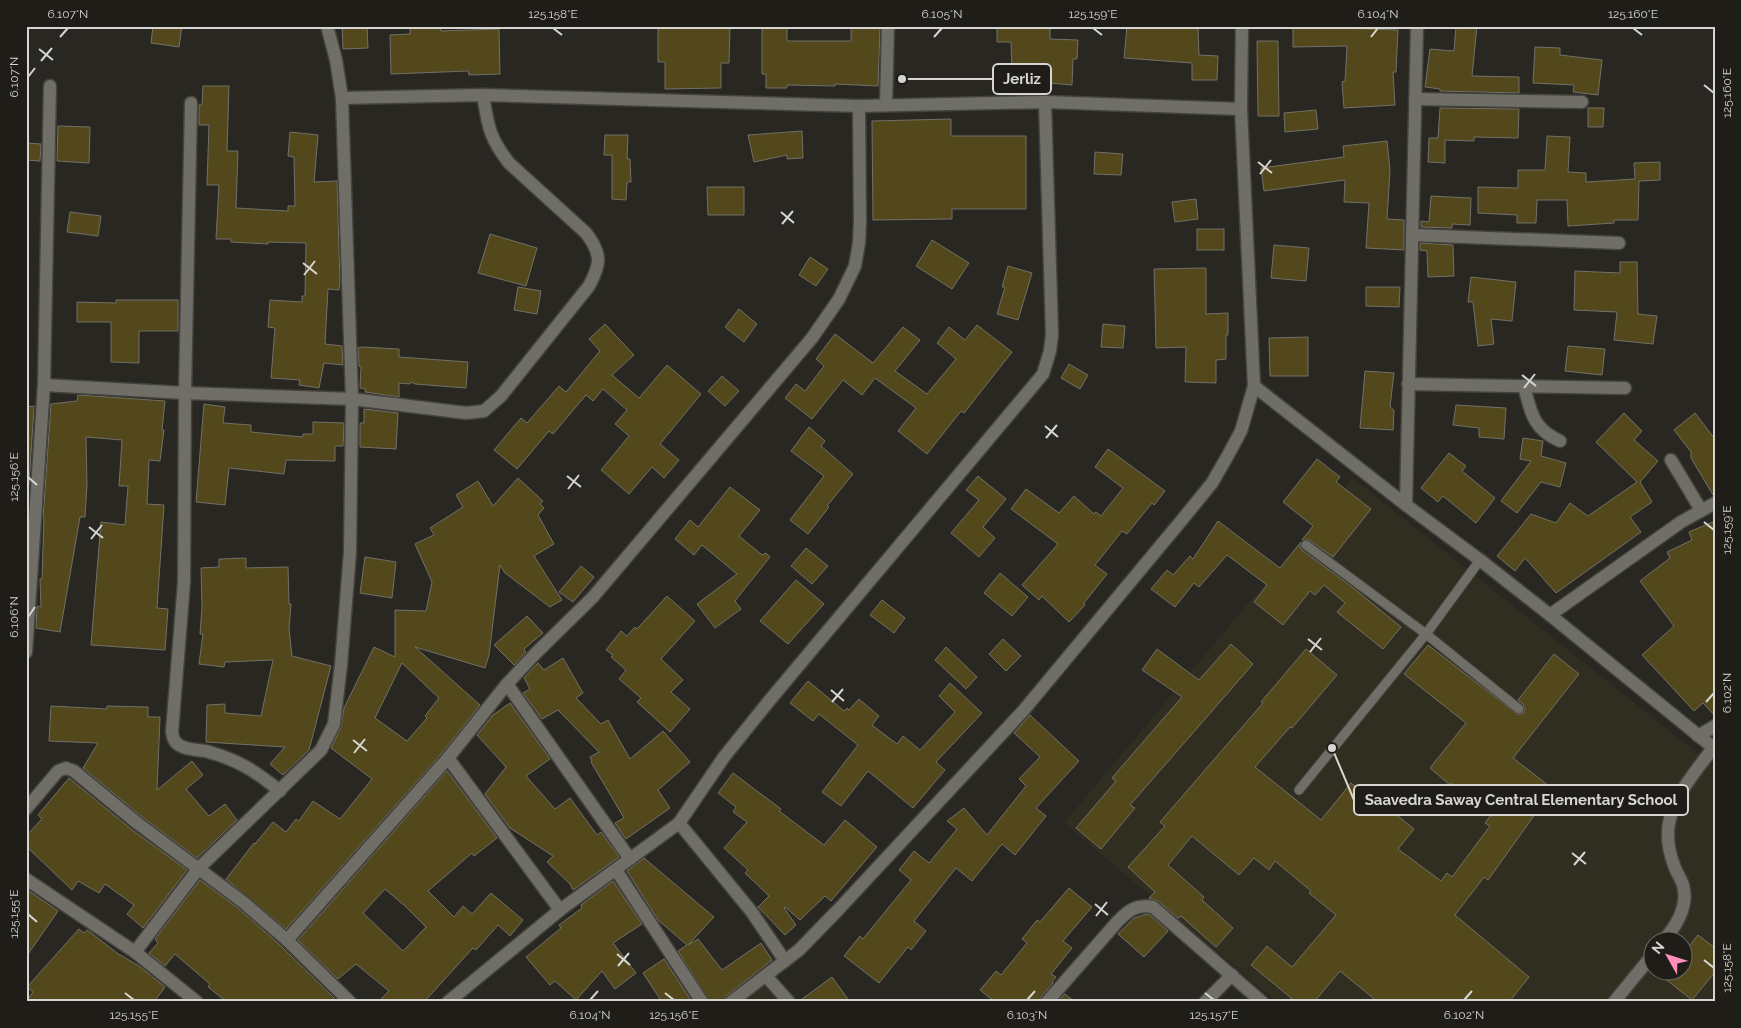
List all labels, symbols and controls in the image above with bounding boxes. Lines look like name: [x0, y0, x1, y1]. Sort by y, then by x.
text: 6.107°N: [48, 7, 88, 21]
text: 125.158°E: [528, 7, 578, 21]
text: 6.105°N: [922, 7, 962, 21]
text: 125.159°E: [1069, 7, 1118, 21]
text: 6.104°N: [1358, 7, 1398, 21]
text: 125.160°E: [1608, 7, 1658, 21]
text: 6.107°N: [7, 57, 21, 97]
callout: Jerliz: [993, 64, 1051, 94]
text: 125.160°E: [1720, 68, 1734, 118]
text: Jerliz: [1003, 70, 1041, 88]
text: 125.156°E: [7, 452, 21, 502]
text: 125.159°E: [1720, 506, 1734, 555]
text: 6.106°N: [7, 596, 21, 638]
text: 6.102°N: [1720, 673, 1734, 713]
callout: Saavedra Saway Central Elementary School: [1354, 785, 1688, 815]
text: Saavedra Saway Central Elementary School: [1365, 791, 1678, 809]
text: 125.155°E: [7, 890, 21, 938]
north arrow: [1644, 930, 1694, 980]
text: N: [1648, 939, 1667, 957]
text: 125.158°E: [1720, 943, 1734, 993]
text: 125.155°E: [110, 1008, 158, 1022]
text: 6.104°N: [570, 1008, 610, 1022]
text: 125.156°E: [649, 1008, 699, 1022]
text: 6.103°N: [1007, 1008, 1047, 1022]
text: 125.157°E: [1190, 1008, 1238, 1022]
text: 6.102°N: [1444, 1008, 1484, 1022]

